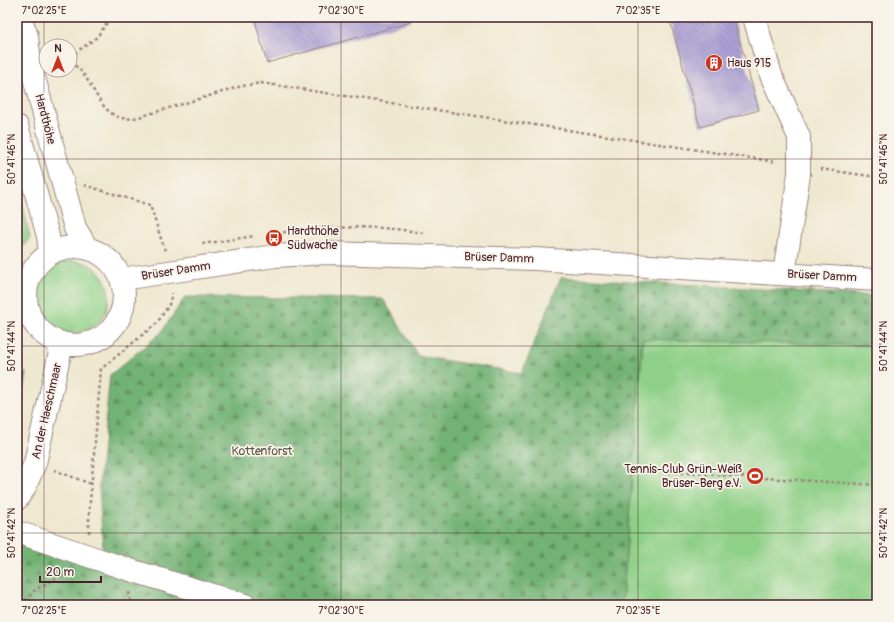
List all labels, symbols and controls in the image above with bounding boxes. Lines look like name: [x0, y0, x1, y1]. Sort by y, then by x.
text: 7°02'25"E: [22, 5, 66, 17]
text: 7°02'30"E: [318, 5, 364, 17]
text: 7°02'35"E: [616, 5, 660, 17]
north arrow: [38, 38, 78, 78]
text: N: [54, 42, 62, 55]
building icon: Haus 915: [704, 53, 724, 73]
place label: Haus 915: [727, 56, 771, 71]
street label: Hardthöhe: [31, 92, 59, 146]
text: 50°41'46"N: [6, 133, 18, 184]
text: 50°41'46"N: [878, 133, 890, 184]
place label: Hardthöhe Südwache: [287, 224, 339, 253]
bus stop icon: Hardthöhe Südwache: [264, 228, 284, 248]
street label: Brüser Damm: [464, 249, 535, 267]
street label: Brüser Damm: [140, 258, 212, 284]
street label: Brüser Damm: [787, 267, 858, 285]
text: 50°41'44"N: [6, 320, 18, 371]
text: 50°41'44"N: [878, 320, 890, 371]
street label: An der Haeschmaar: [29, 361, 66, 461]
park label: Kottenforst: [232, 444, 293, 459]
place label: Tennis-Club Grün-Weiß Brüser-Berg e.V.: [624, 462, 742, 491]
sports icon: Tennis-Club Grün-Weiß Brüser-Berg e.V.: [745, 466, 765, 486]
text: 50°41'42"N: [6, 507, 18, 558]
text: 50°41'42"N: [878, 507, 890, 558]
scale bar: [40, 558, 101, 584]
text: 20 m: [46, 565, 75, 580]
text: 7°02'25"E: [22, 605, 66, 617]
text: 7°02'30"E: [318, 605, 364, 617]
text: 7°02'35"E: [616, 605, 660, 617]

